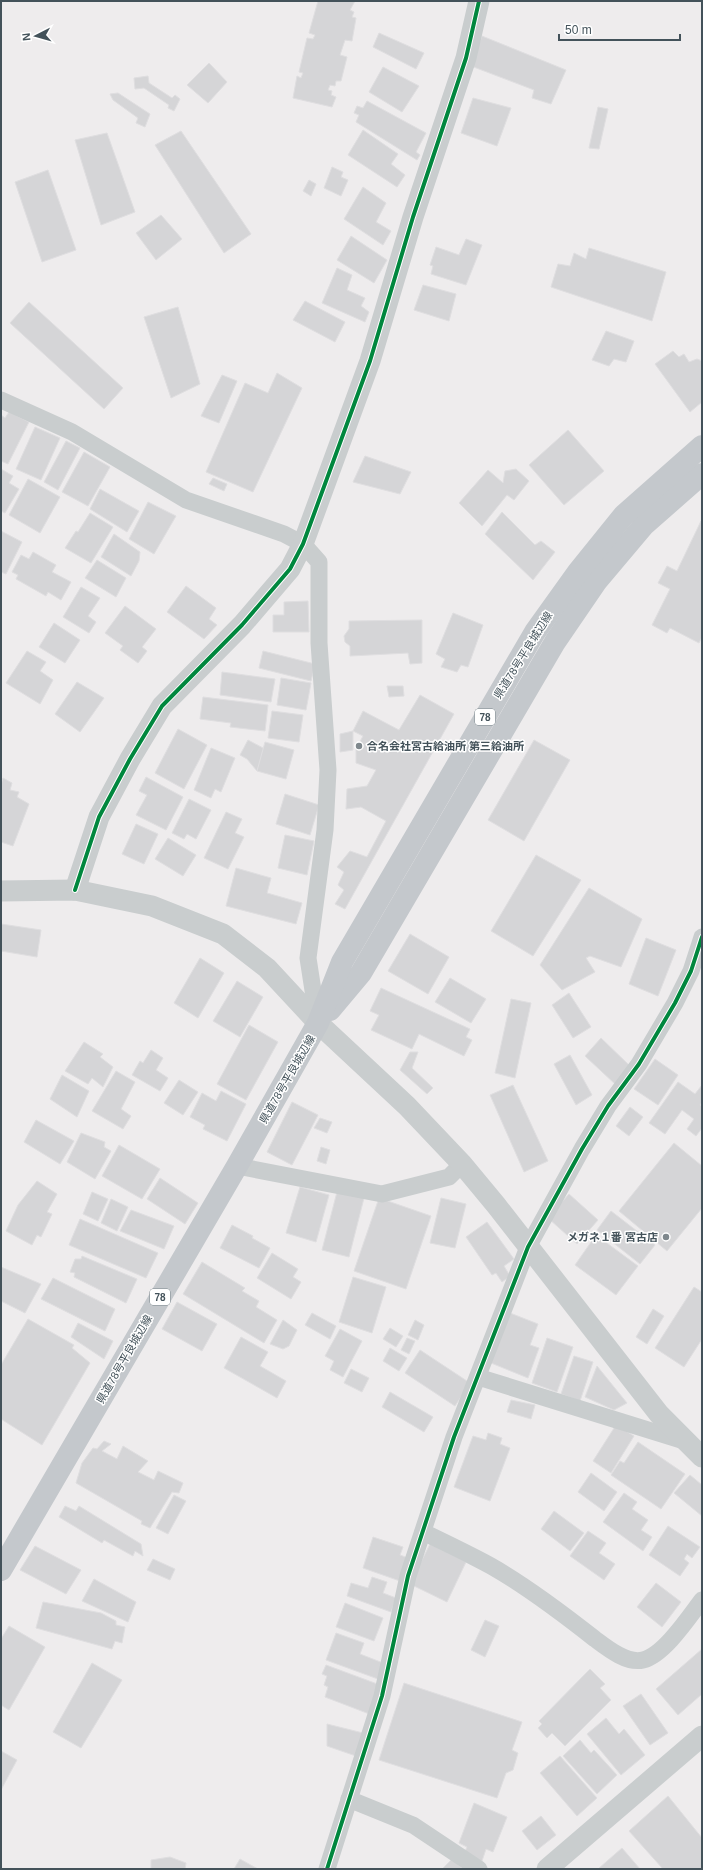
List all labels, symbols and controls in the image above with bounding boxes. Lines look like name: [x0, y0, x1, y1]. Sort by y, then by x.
north arrow: [16, 16, 56, 56]
scale bar: [559, 16, 680, 42]
text: 50 m: [565, 23, 592, 37]
text: N: [20, 32, 32, 42]
street label: 県道78号平良城辺線: [491, 609, 555, 701]
road number: 78: [475, 709, 495, 725]
place label: 合名会社宮古給油所 第三給油所: [367, 740, 524, 752]
marker: 合名会社宮古給油所 第三給油所: [354, 741, 364, 751]
street label: 県道78号平良城辺線: [257, 1033, 317, 1125]
place label: メガネ１番 宮古店: [567, 1231, 658, 1243]
marker: メガネ１番 宮古店: [661, 1232, 671, 1242]
road number: 78: [150, 1289, 170, 1305]
street label: 県道78号平良城辺線: [94, 1313, 154, 1405]

